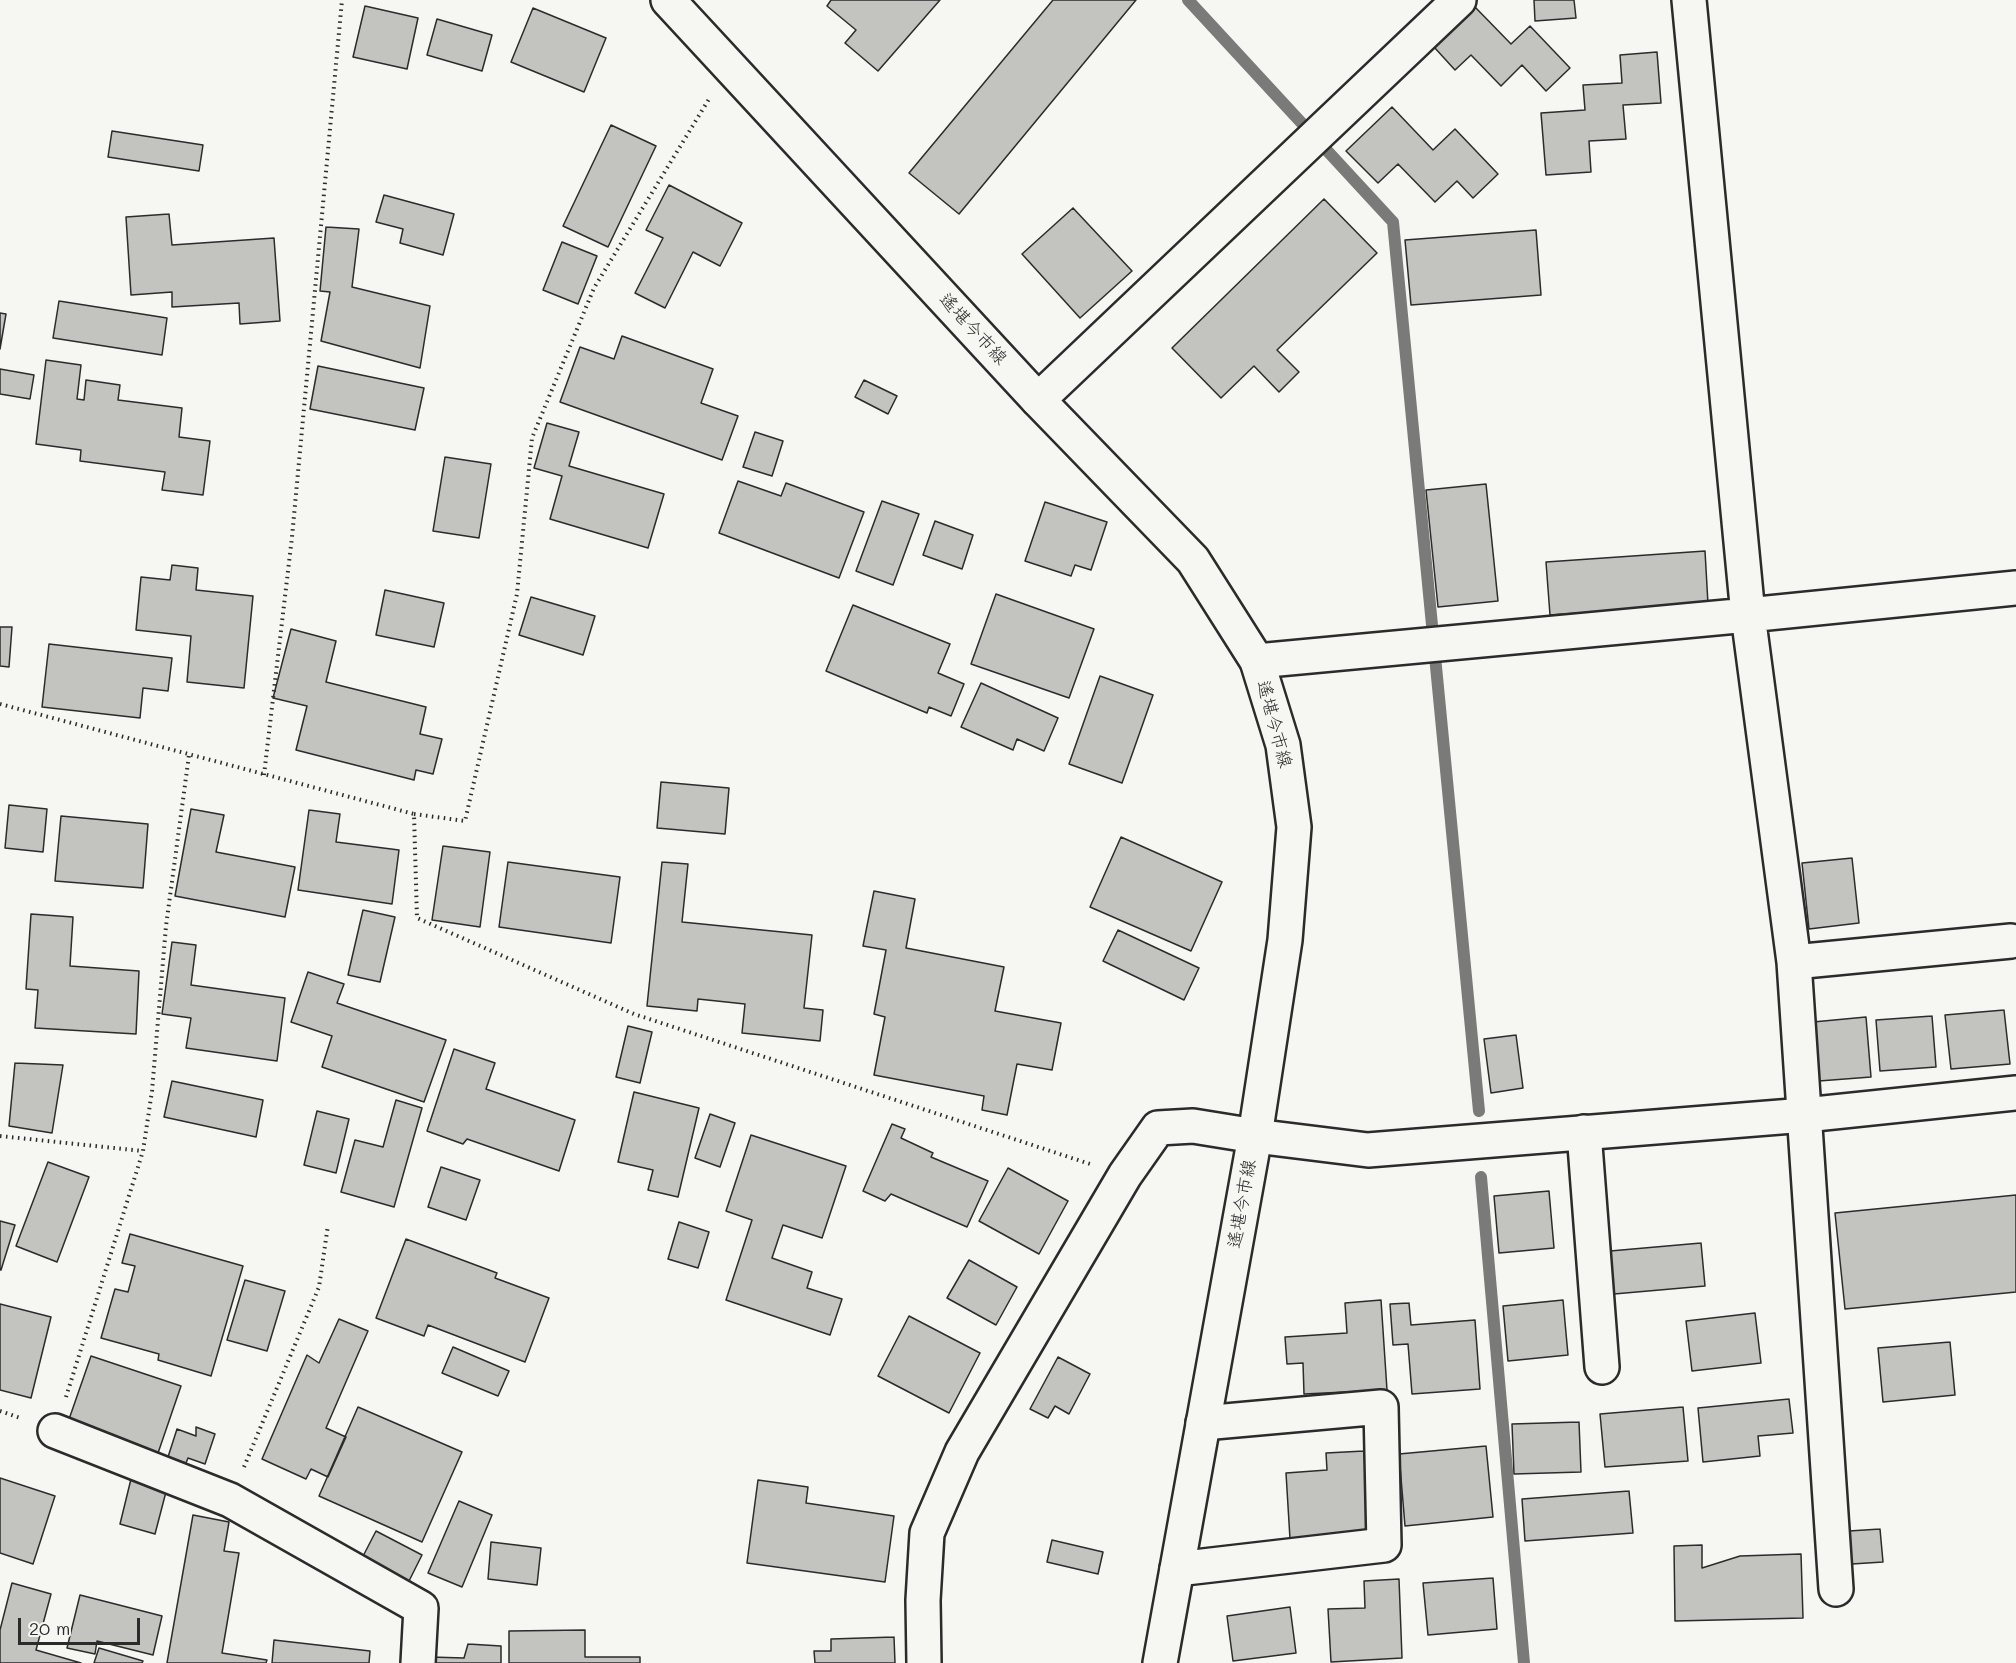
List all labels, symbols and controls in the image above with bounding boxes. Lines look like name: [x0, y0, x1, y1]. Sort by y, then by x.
street label: 遙堪今市線: [934, 289, 1012, 369]
street label: 遙堪今市線: [1252, 678, 1296, 770]
street label: 遙堪今市線: [1224, 1158, 1260, 1250]
scale bar: [21, 1606, 142, 1644]
text: 20 m: [29, 1616, 70, 1640]

